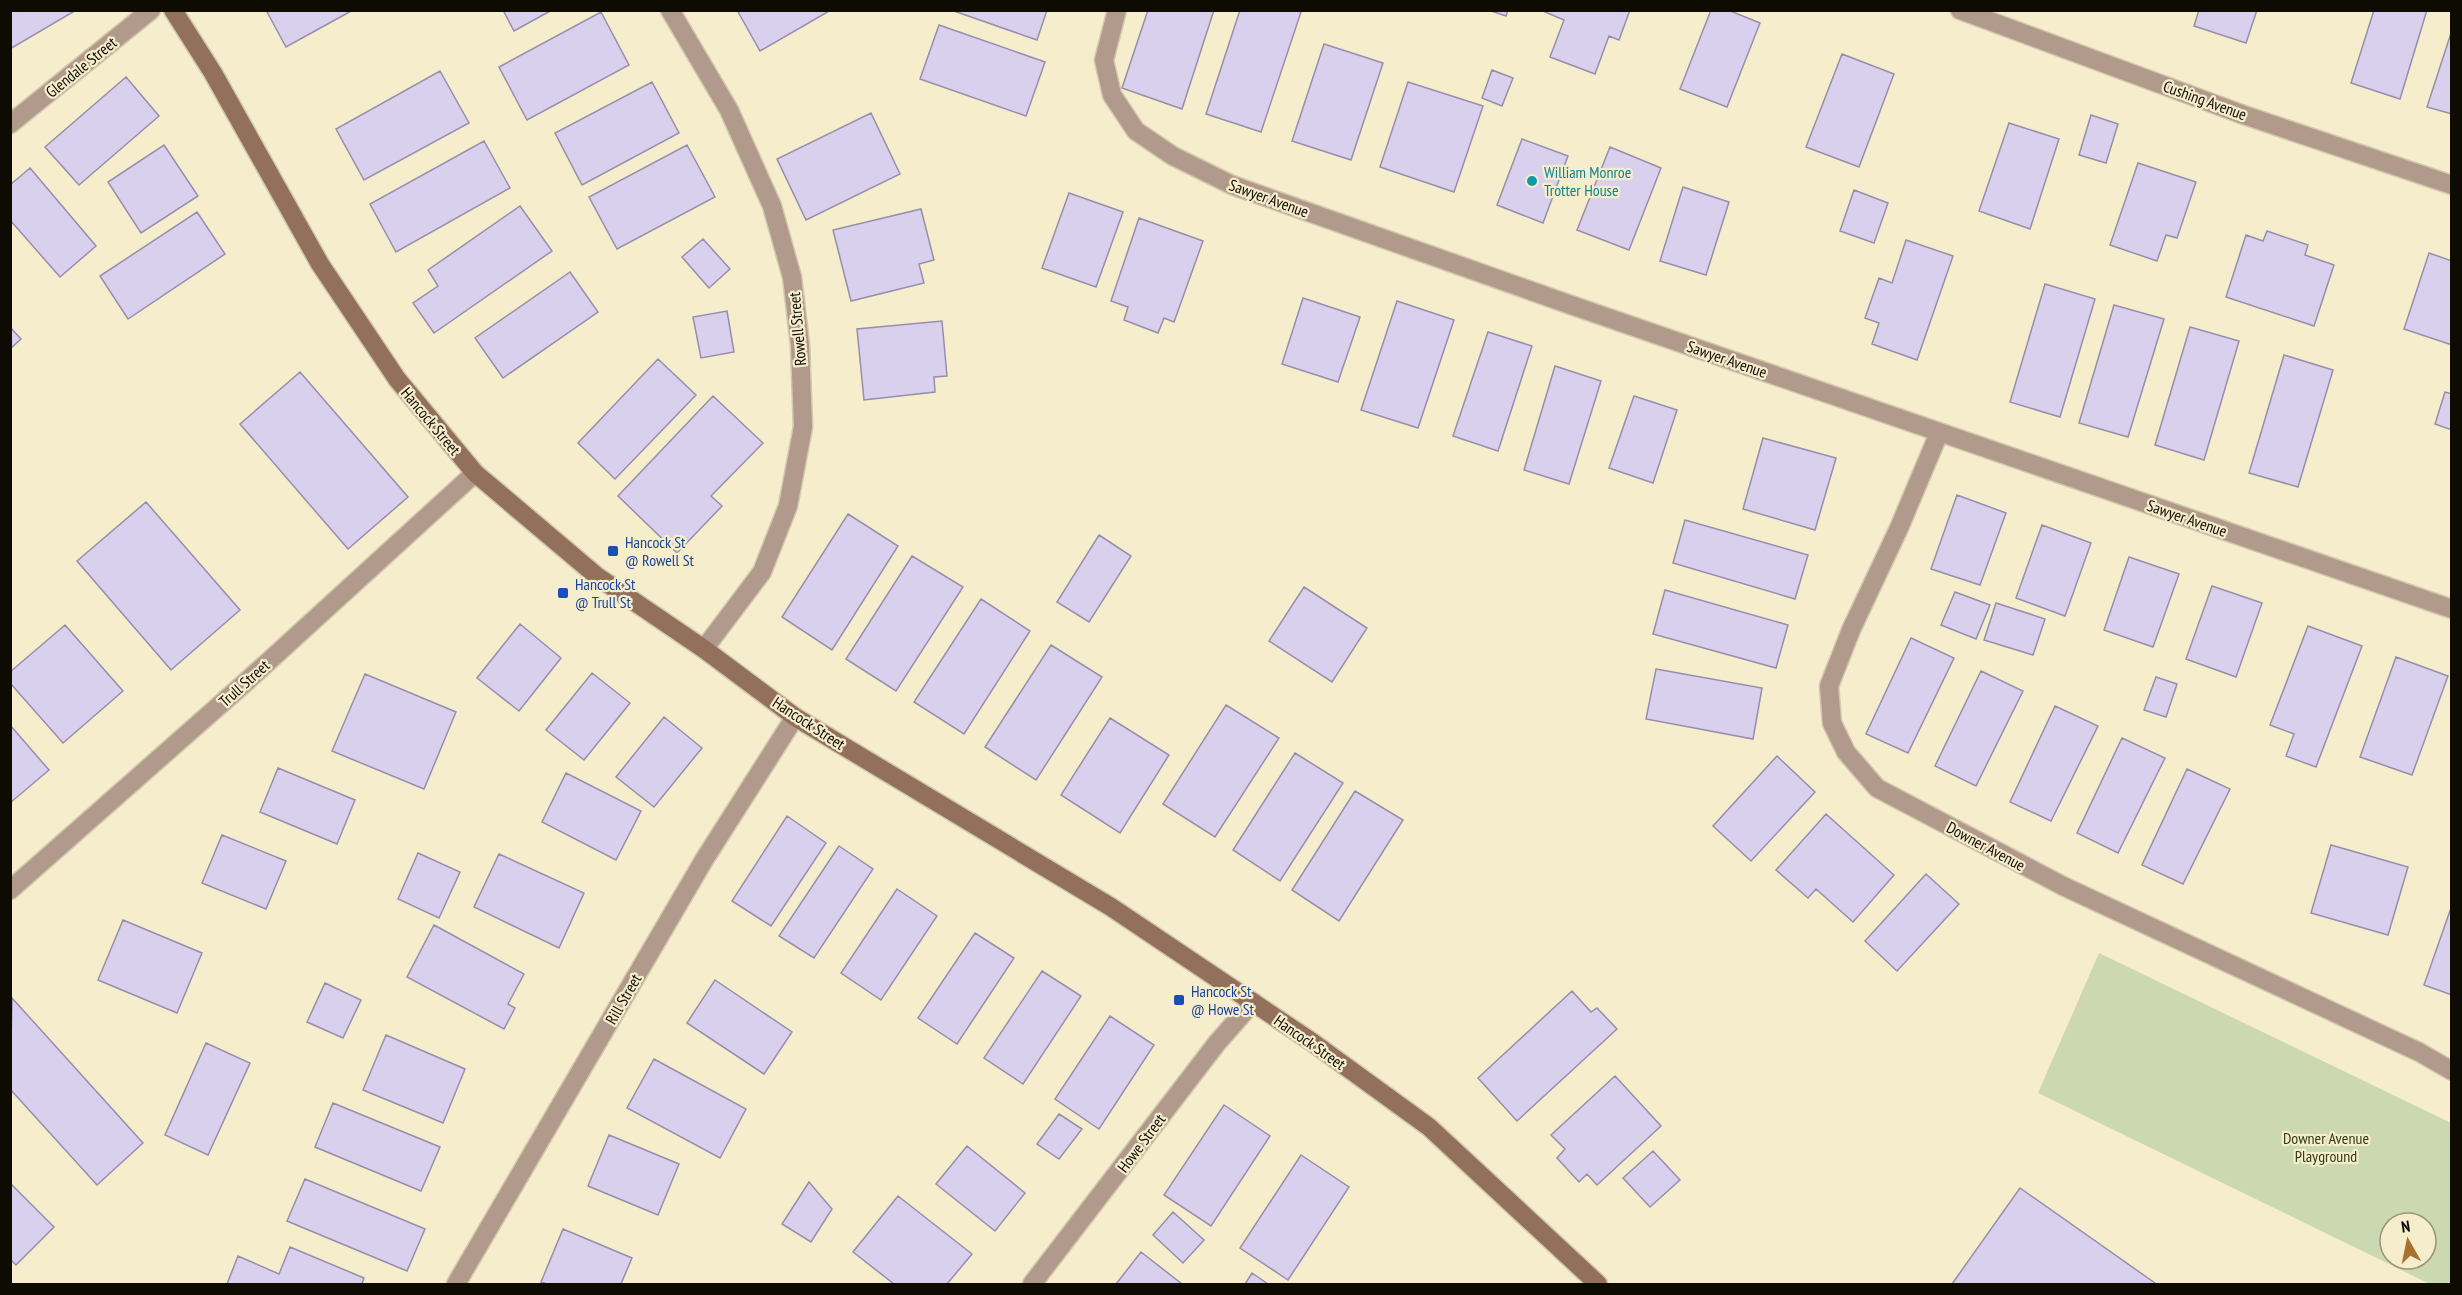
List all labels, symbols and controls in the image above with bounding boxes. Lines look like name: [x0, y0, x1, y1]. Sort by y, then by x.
street label: Glendale Street: [42, 32, 121, 102]
street label: Cushing Avenue: [2161, 76, 2249, 124]
place label: William Monroe Trotter House: [1544, 162, 1631, 200]
street label: Sawyer Avenue: [1226, 174, 1312, 222]
marker: William Monroe Trotter House: [1525, 174, 1539, 188]
street label: Rowell Street: [784, 291, 810, 367]
street label: Sawyer Avenue: [1684, 336, 1770, 382]
street label: Hancock Street: [397, 383, 466, 459]
street label: Sawyer Avenue: [2144, 495, 2230, 541]
place label: Hancock St @ Rowell St: [625, 532, 695, 570]
marker: Hancock St @ Rowell St: [606, 544, 620, 558]
place label: Hancock St @ Trull St: [575, 574, 636, 612]
marker: Hancock St @ Trull St: [556, 586, 570, 600]
street label: Trull Street: [215, 655, 274, 711]
street label: Hancock Street: [769, 692, 849, 754]
street label: Downer Avenue: [1943, 817, 2029, 875]
street label: Rill Street: [601, 970, 646, 1028]
place label: Hancock St @ Howe St: [1191, 981, 1255, 1019]
marker: Hancock St @ Howe St: [1172, 993, 1186, 1007]
street label: Hancock Street: [1271, 1010, 1350, 1074]
street label: Howe Street: [1113, 1109, 1170, 1176]
park label: Downer Avenue Playground: [2283, 1128, 2369, 1166]
north arrow: [2378, 1211, 2438, 1271]
text: N: [2400, 1216, 2411, 1237]

